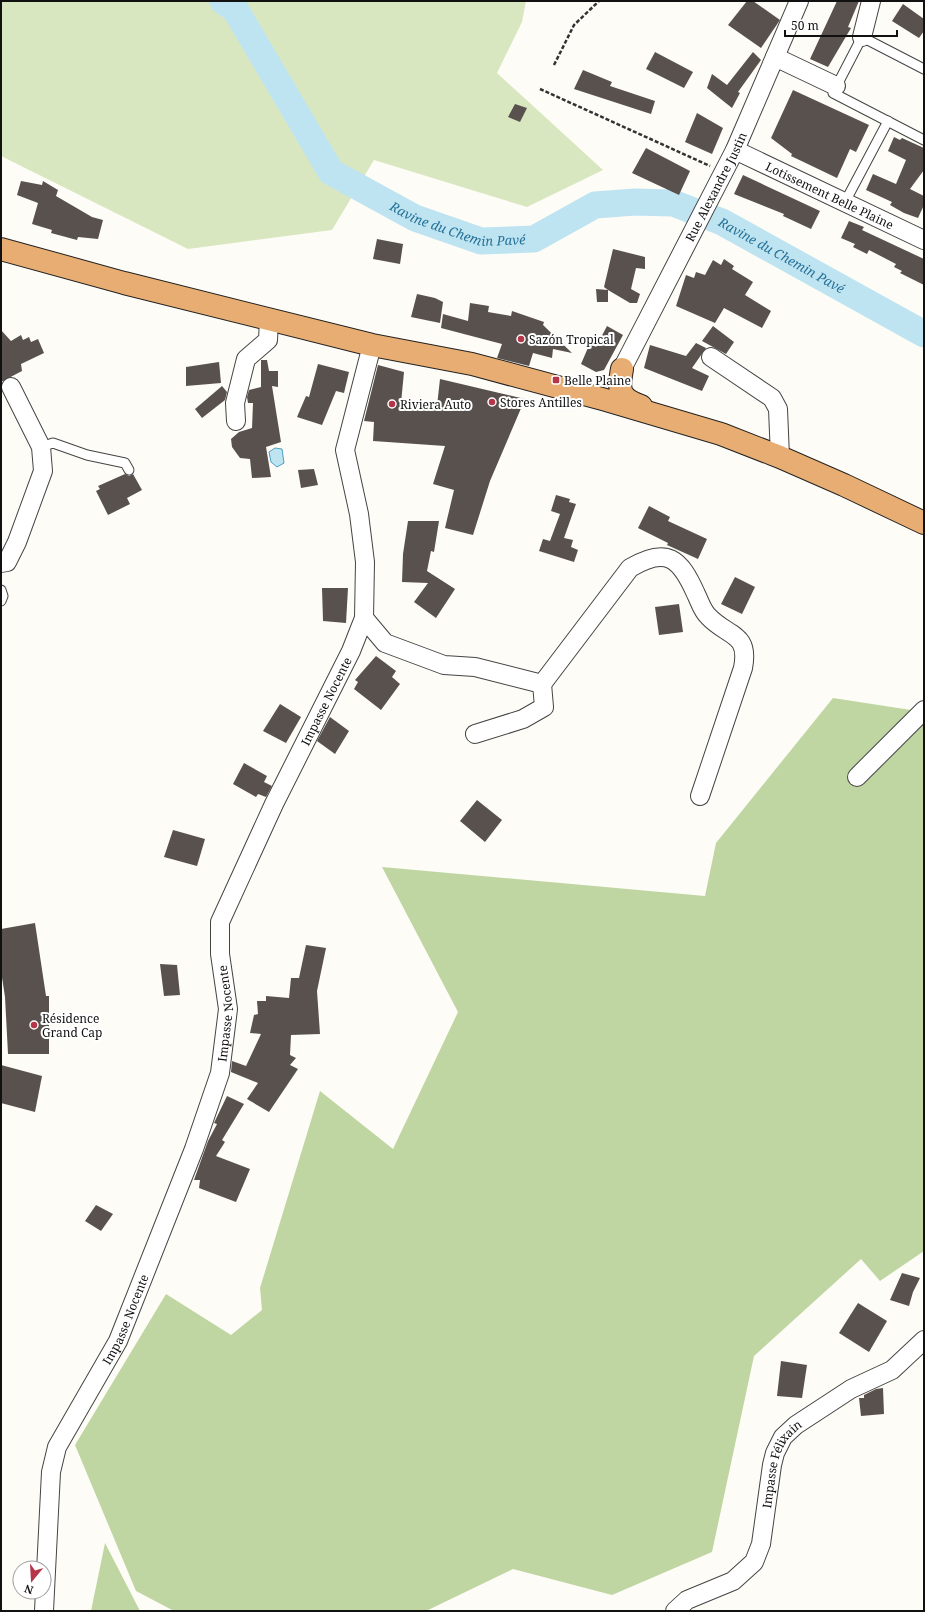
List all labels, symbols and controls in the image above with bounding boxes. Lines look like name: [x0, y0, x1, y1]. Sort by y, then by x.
scale bar: [785, 12, 897, 38]
text: 50 m: [791, 17, 819, 34]
street label: Rue Alexandre Justin: [681, 129, 750, 244]
street label: Lotissement Belle Plaine: [763, 157, 897, 233]
water label: Ravine du Chemin Pavé: [386, 197, 526, 250]
water label: Ravine du Chemin Pavé: [714, 212, 848, 298]
place label: Sazón Tropical: [529, 331, 614, 348]
marker: Sazón Tropical: [516, 334, 526, 344]
place label: Belle Plaine: [564, 372, 631, 389]
marker: Belle Plaine: [551, 375, 561, 385]
place label: Stores Antilles: [500, 394, 582, 411]
place label: Riviera Auto: [400, 396, 471, 413]
marker: Stores Antilles: [487, 397, 497, 407]
marker: Riviera Auto: [387, 399, 397, 409]
street label: Impasse Nocente: [296, 654, 355, 748]
street label: Impasse Nocente: [213, 964, 237, 1063]
place label: Résidence Grand Cap: [42, 1010, 102, 1041]
marker: Résidence Grand Cap: [29, 1020, 39, 1030]
street label: Impasse Nocente: [98, 1272, 152, 1368]
street label: Impasse Félixain: [758, 1415, 805, 1509]
north arrow: [12, 1560, 52, 1600]
text: N: [22, 1581, 35, 1598]

